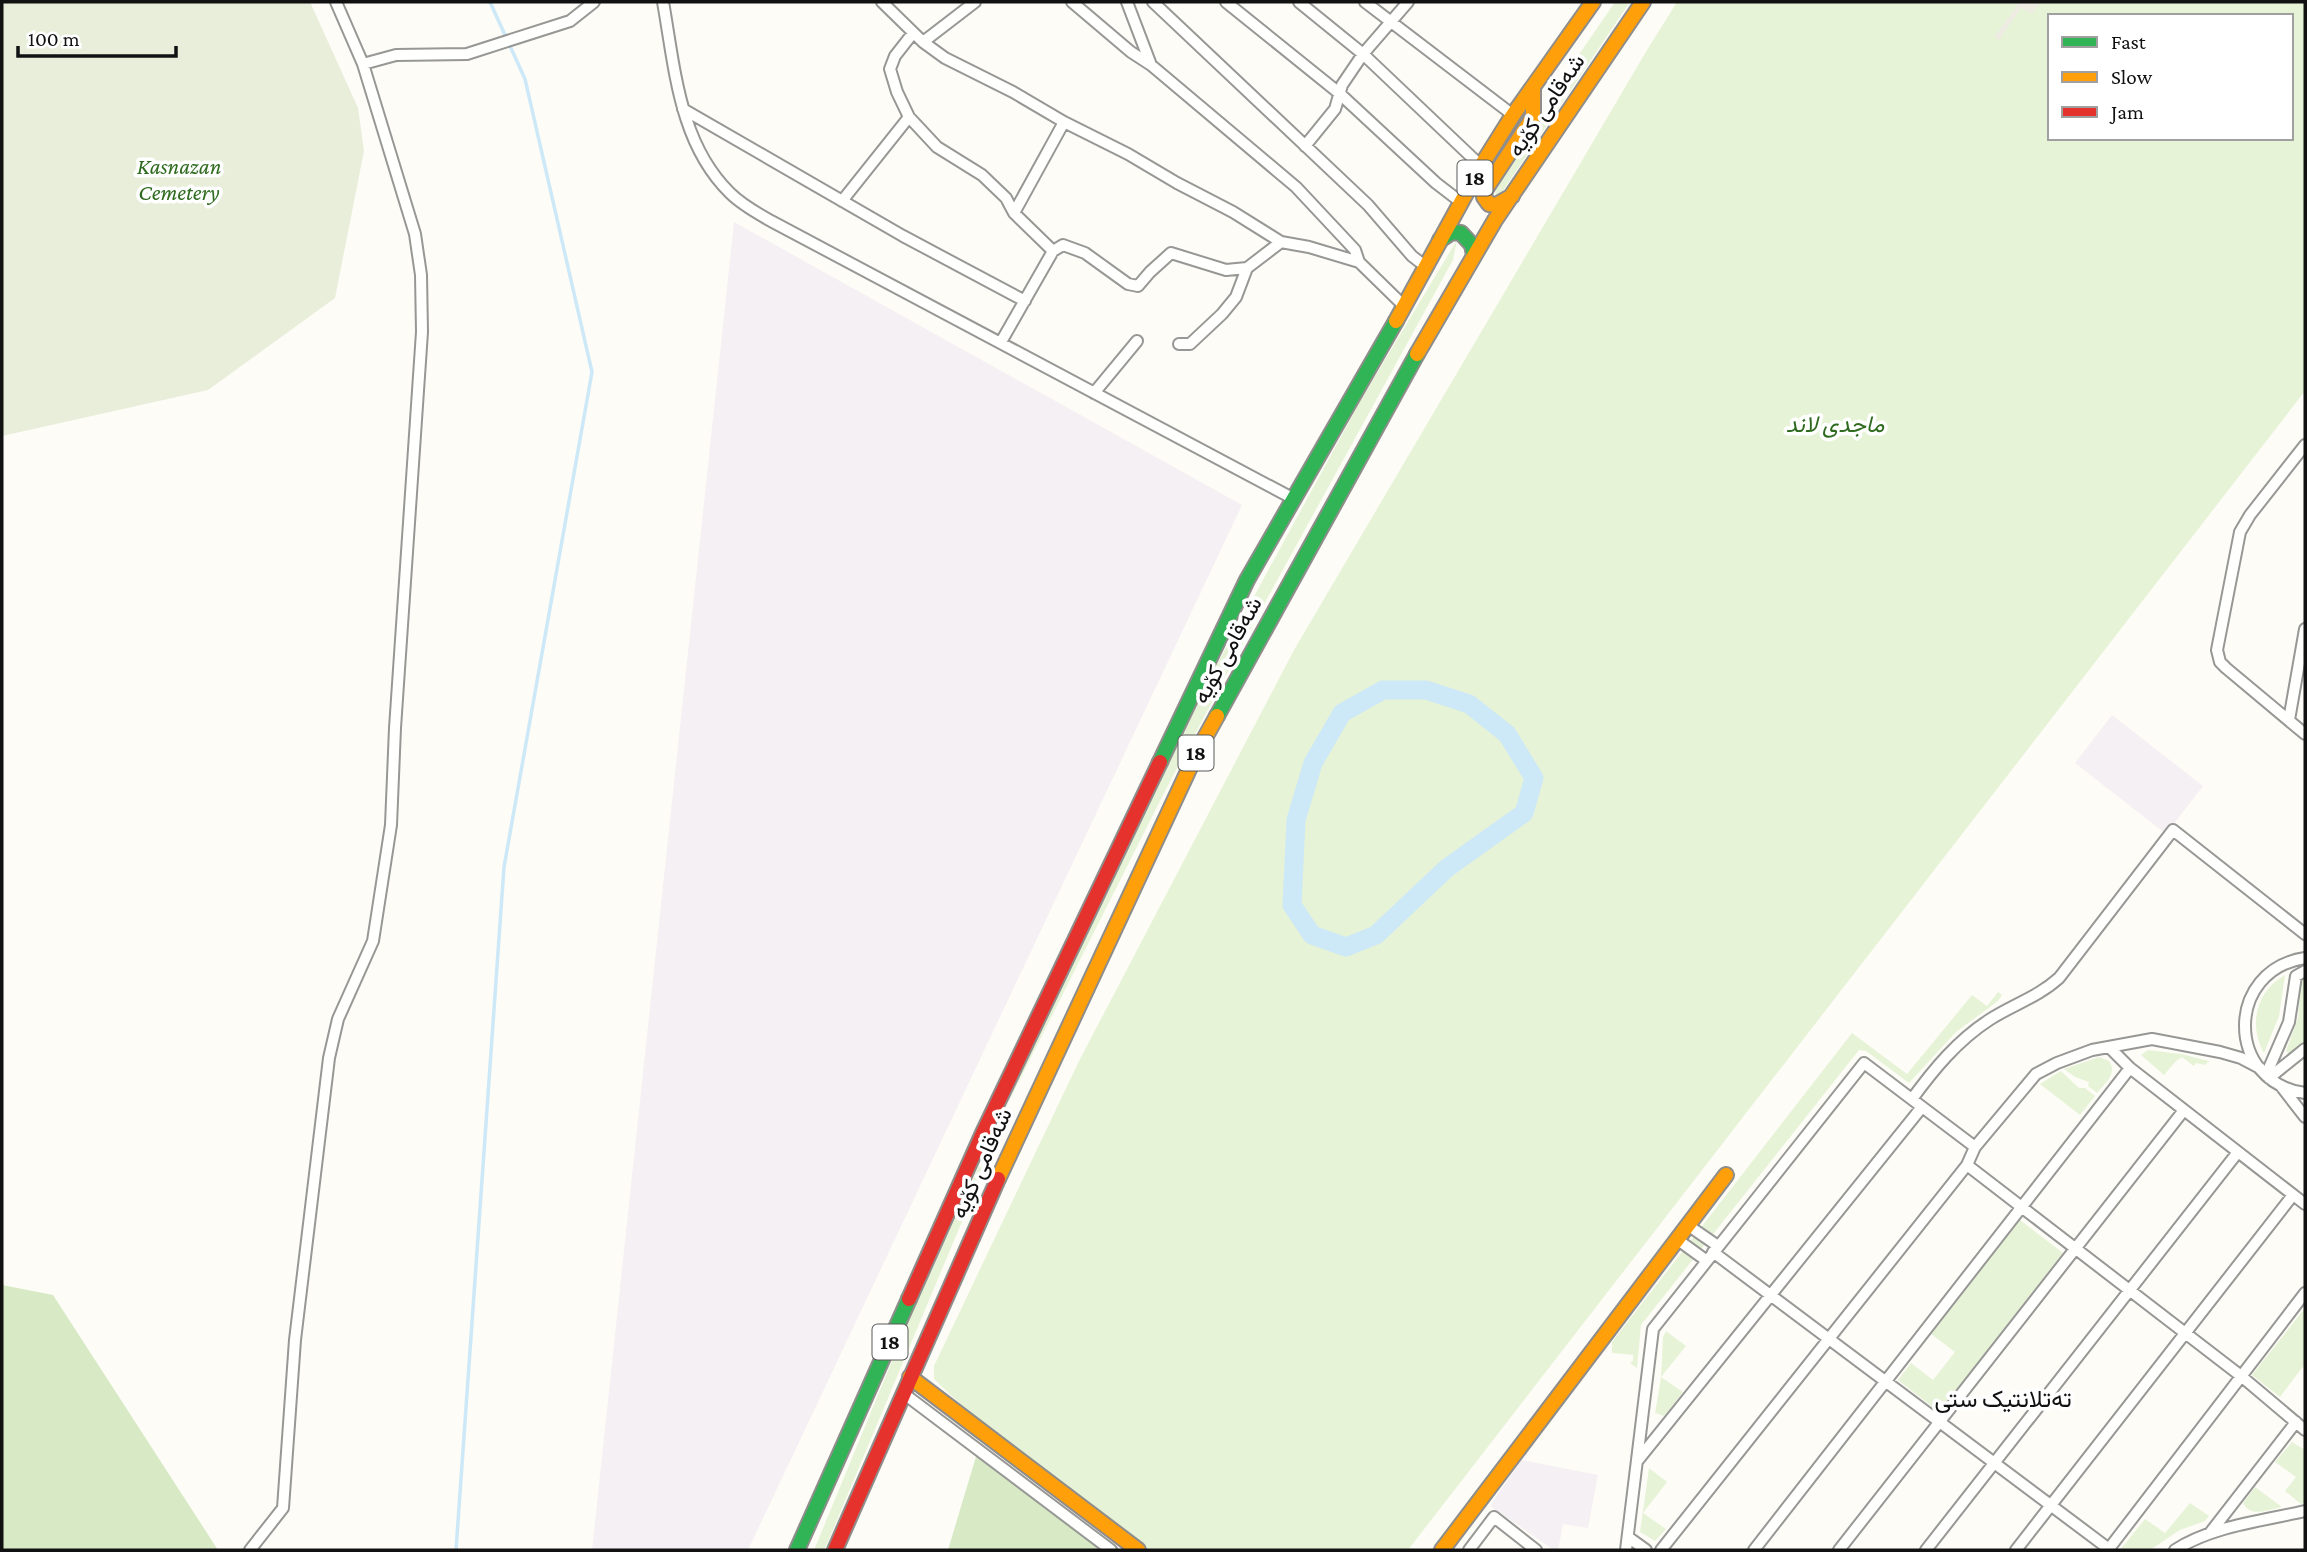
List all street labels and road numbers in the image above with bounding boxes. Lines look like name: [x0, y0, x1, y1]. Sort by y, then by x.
street label: شەقامی کۆیە: [1502, 49, 1591, 162]
road number: 18: [1458, 160, 1492, 196]
street label: شەقامی کۆیە: [1187, 592, 1269, 709]
road number: 18: [1178, 736, 1214, 770]
street label: شەقامی کۆیە: [945, 1104, 1019, 1223]
road number: 18: [872, 1324, 908, 1360]

